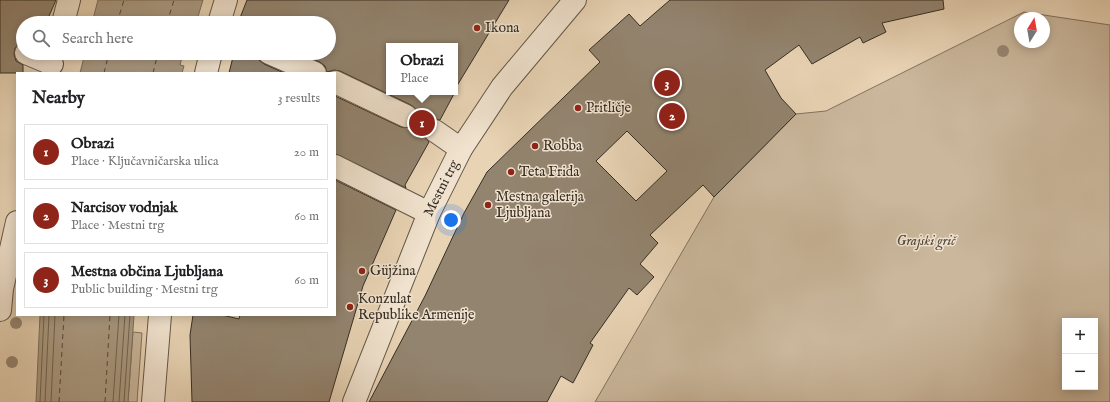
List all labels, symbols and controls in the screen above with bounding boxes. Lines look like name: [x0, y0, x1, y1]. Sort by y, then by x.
north arrow: [1014, 12, 1050, 48]
search box: [16, 16, 336, 60]
place label: Ikona: [485, 19, 520, 37]
marker: Ikona: [472, 23, 482, 33]
icon: search: [30, 27, 52, 49]
text: Search here: [62, 29, 133, 48]
popup: [386, 43, 458, 95]
text: Obrazi: [400, 51, 444, 70]
pin: 3: [654, 68, 680, 98]
text: Place: [400, 70, 429, 87]
text: Nearby: [32, 88, 85, 109]
text: 3 results: [278, 90, 320, 107]
place label: Pritličje: [586, 99, 632, 117]
pin: 2: [659, 101, 685, 131]
marker: Pritličje: [573, 103, 583, 113]
pin: 1: [409, 108, 435, 138]
text: Obrazi: [71, 134, 114, 153]
place label: Robba: [543, 137, 583, 155]
marker: Robba: [530, 141, 540, 151]
text: 1: [44, 144, 48, 161]
text: 20 m: [294, 144, 319, 161]
text: Place · Ključavničarska ulica: [71, 153, 219, 170]
street label: Mestni trg: [420, 157, 463, 220]
place label: Teta Frida: [519, 163, 580, 181]
marker: Teta Frida: [506, 167, 516, 177]
place label: Mestna galerija Ljubljana: [496, 188, 585, 222]
text: Narcisov vodnjak: [71, 198, 178, 217]
marker: Mestna galerija Ljubljana: [483, 200, 493, 210]
text: 2: [43, 208, 49, 225]
text: 60 m: [294, 208, 319, 225]
your location: [441, 210, 461, 230]
text: Place · Mestni trg: [71, 217, 164, 234]
park label: Grajski grič: [897, 232, 957, 251]
text: Mestna občina Ljubljana: [71, 262, 223, 281]
place label: Güjžina: [370, 262, 416, 280]
marker: Güjžina: [357, 266, 367, 276]
text: 3: [44, 272, 48, 289]
text: 60 m: [294, 272, 319, 289]
text: Public building · Mestni trg: [71, 281, 218, 298]
place label: Konzulat Republike Armenije: [358, 290, 475, 324]
marker: Konzulat Republike Armenije: [345, 302, 355, 312]
map controls: [1062, 318, 1098, 390]
button: +: [1062, 318, 1098, 354]
button: −: [1062, 354, 1098, 390]

